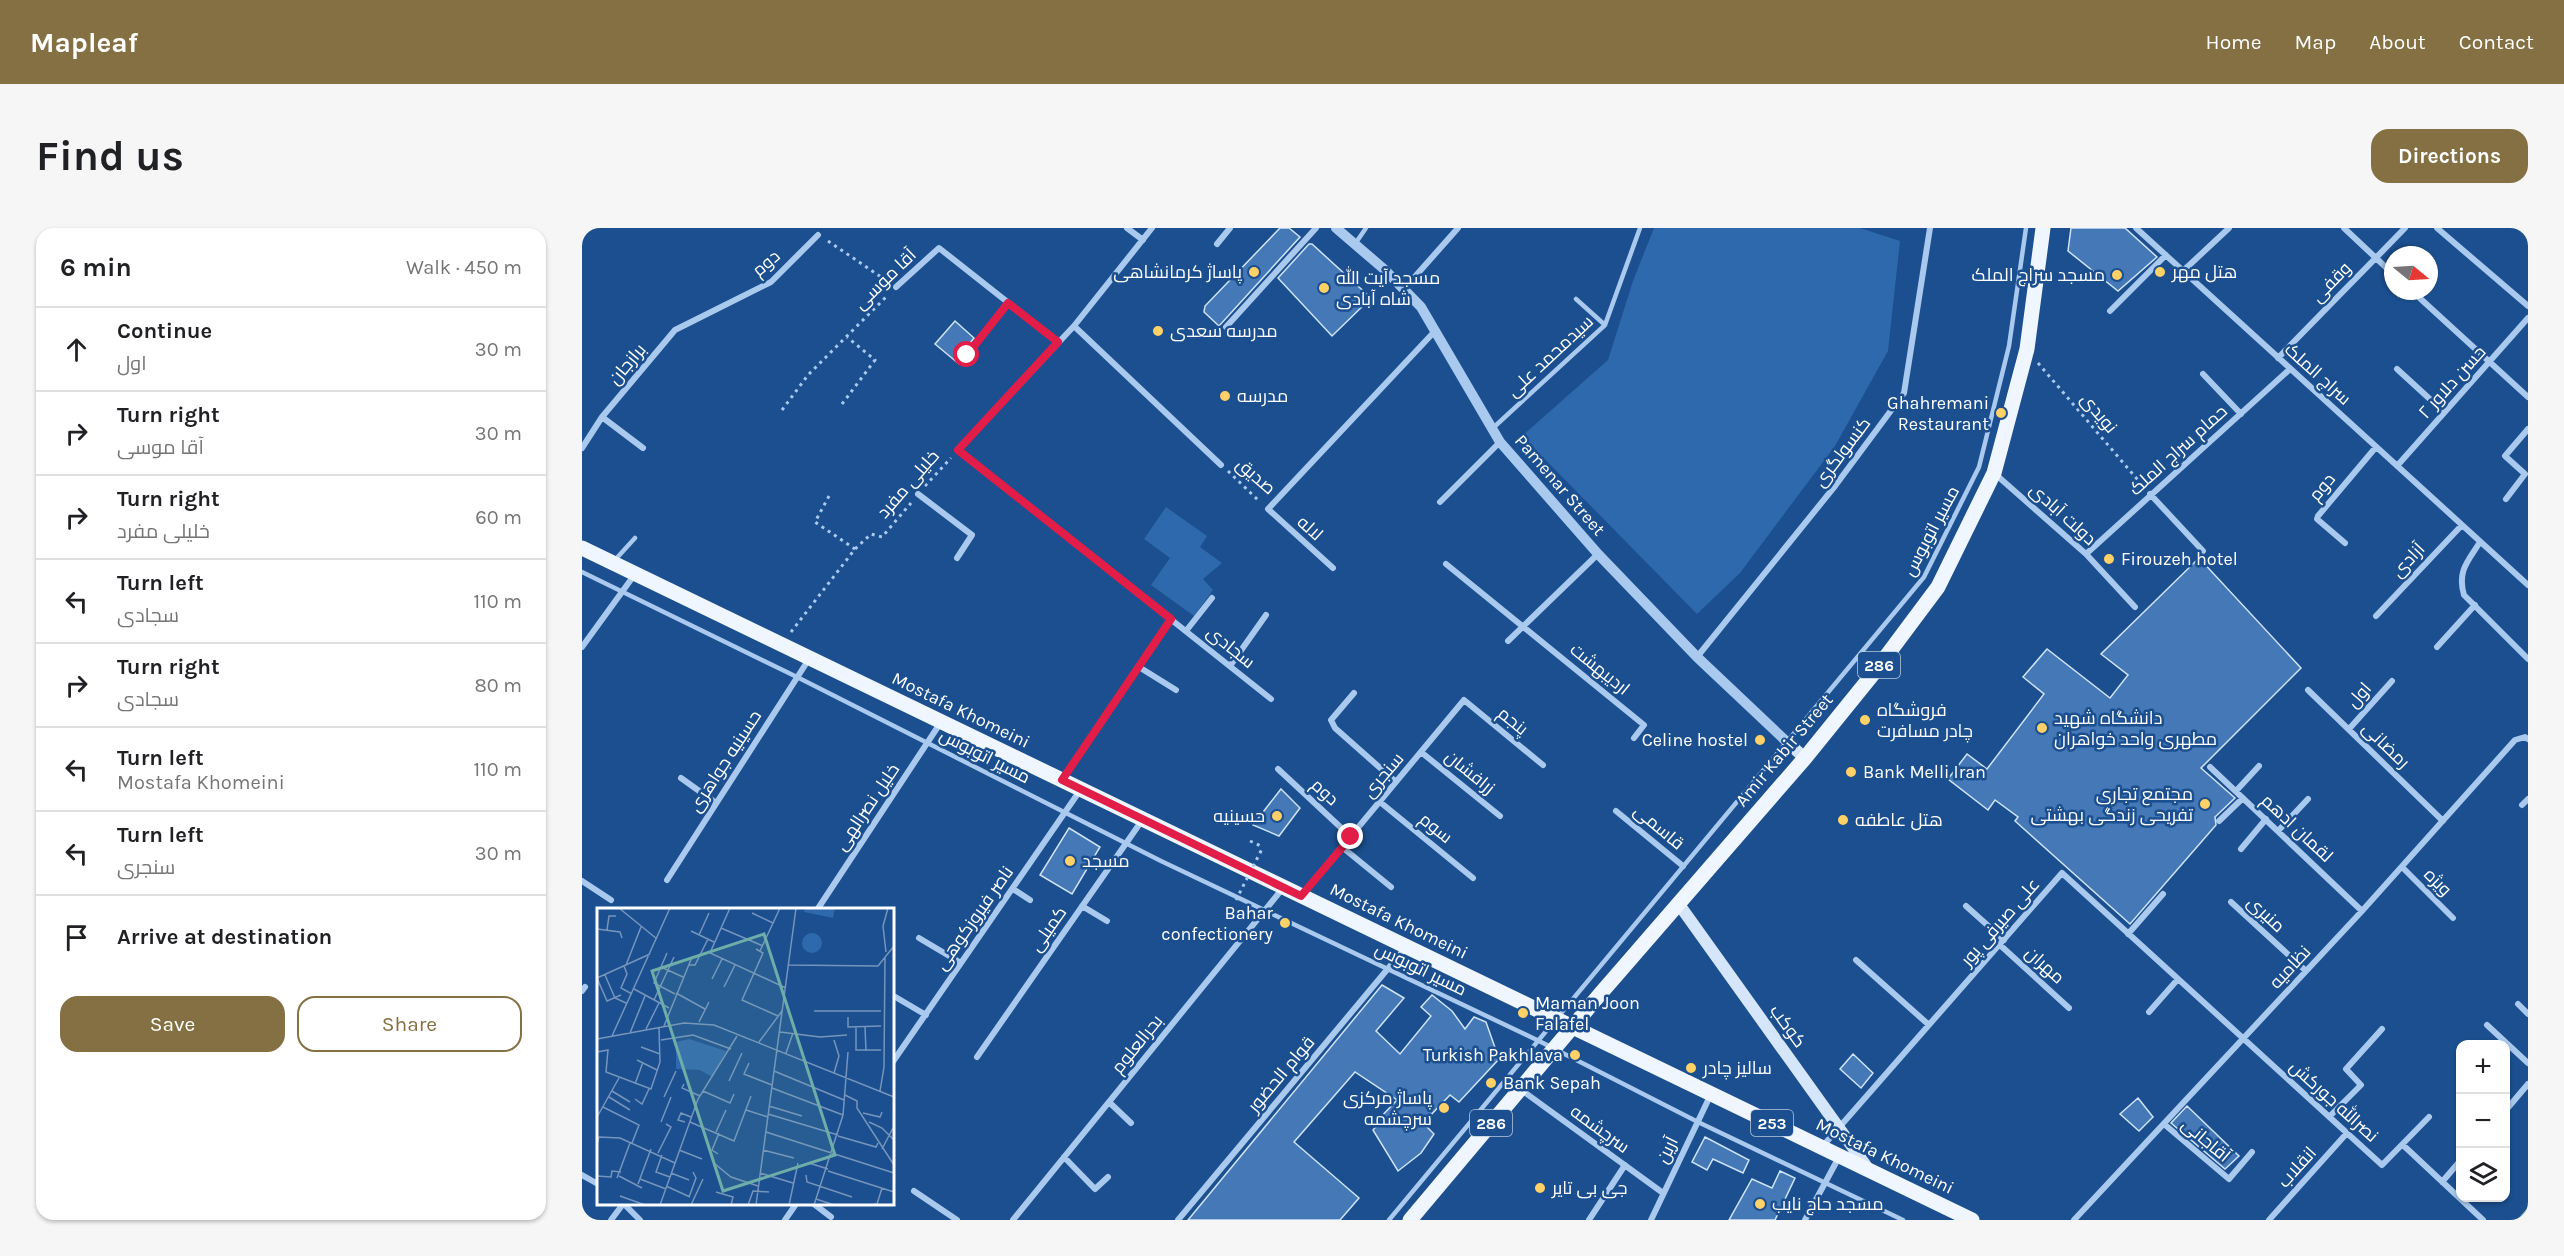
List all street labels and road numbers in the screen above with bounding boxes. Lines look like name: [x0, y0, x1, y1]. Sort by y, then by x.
street label: آقا موسی: [849, 244, 921, 314]
street label: دوم: [748, 245, 785, 282]
street label: وقفی: [2306, 257, 2356, 307]
street label: سیدمحمد علی: [1502, 310, 1598, 402]
street label: سراج الملک: [2280, 338, 2356, 410]
street label: برازجان: [603, 339, 651, 389]
street label: حسن دلاور ۲: [2414, 341, 2490, 423]
street label: نویدی: [2076, 388, 2122, 438]
street label: حمام سراج الملک: [2124, 400, 2232, 501]
street label: کنسولگری: [1809, 413, 1875, 491]
street label: Pamenar Street: [1510, 430, 1610, 540]
street label: خلیلی مفرد: [872, 445, 944, 523]
street label: صدیق: [1231, 453, 1280, 500]
street label: دوم: [2304, 469, 2341, 506]
street label: دولت آبادی: [2025, 478, 2101, 550]
street label: مسیر اتوبوس: [1898, 482, 1964, 580]
street label: لاله: [1293, 511, 1327, 545]
street label: آزادی: [2387, 538, 2430, 582]
street label: سجادی: [1202, 621, 1260, 673]
street label: اردیبهشت: [1566, 638, 1634, 700]
road number: 286: [1858, 652, 1900, 678]
street label: Mostafa Khomeini: [888, 667, 1034, 753]
street label: اول: [2342, 678, 2376, 712]
street label: Amir Kabir Street: [1730, 689, 1838, 811]
street label: پنجم: [1493, 702, 1533, 741]
street label: حسینیه جواهری: [684, 706, 766, 816]
street label: رمضانی: [2358, 717, 2414, 773]
street label: مسیر اتوبوس: [936, 724, 1034, 788]
street label: زرافشان: [1441, 745, 1499, 799]
street label: سنجری: [1358, 748, 1408, 802]
street label: خلیل نصرالهی: [830, 759, 904, 855]
street label: دوم: [1306, 774, 1343, 811]
street label: لقمان ادهم: [2256, 789, 2337, 867]
street label: قاسمی: [1629, 800, 1689, 854]
street label: سوم: [1414, 808, 1457, 849]
street label: ناصر فیروزکوهی: [930, 862, 1018, 974]
street label: ویژه: [2419, 863, 2457, 901]
street label: علی صیرفی پور: [1955, 874, 2045, 972]
street label: Mostafa Khomeini: [1326, 878, 1472, 964]
street label: منیری: [2243, 891, 2289, 937]
street label: کمیلی: [1025, 902, 1071, 956]
street label: مسیر اتوبوس: [1372, 937, 1470, 1001]
street label: نظامیه: [2265, 941, 2315, 993]
street label: مهران: [2021, 942, 2069, 988]
street label: کوکب: [1765, 1000, 1811, 1052]
street label: بحرالعلوم: [1107, 1010, 1168, 1079]
street label: قوام الحضور: [1242, 1031, 1320, 1118]
street label: نصرالله جورکش: [2285, 1055, 2384, 1147]
street label: سرچشمه: [1565, 1100, 1634, 1159]
road number: 286: [1470, 1110, 1512, 1136]
road number: 253: [1751, 1110, 1793, 1136]
street label: Mostafa Khomeini: [1812, 1113, 1958, 1199]
street label: آقاجانی: [2177, 1113, 2235, 1167]
street label: آرین: [1651, 1133, 1683, 1167]
street label: انقلاب: [2273, 1142, 2321, 1192]

